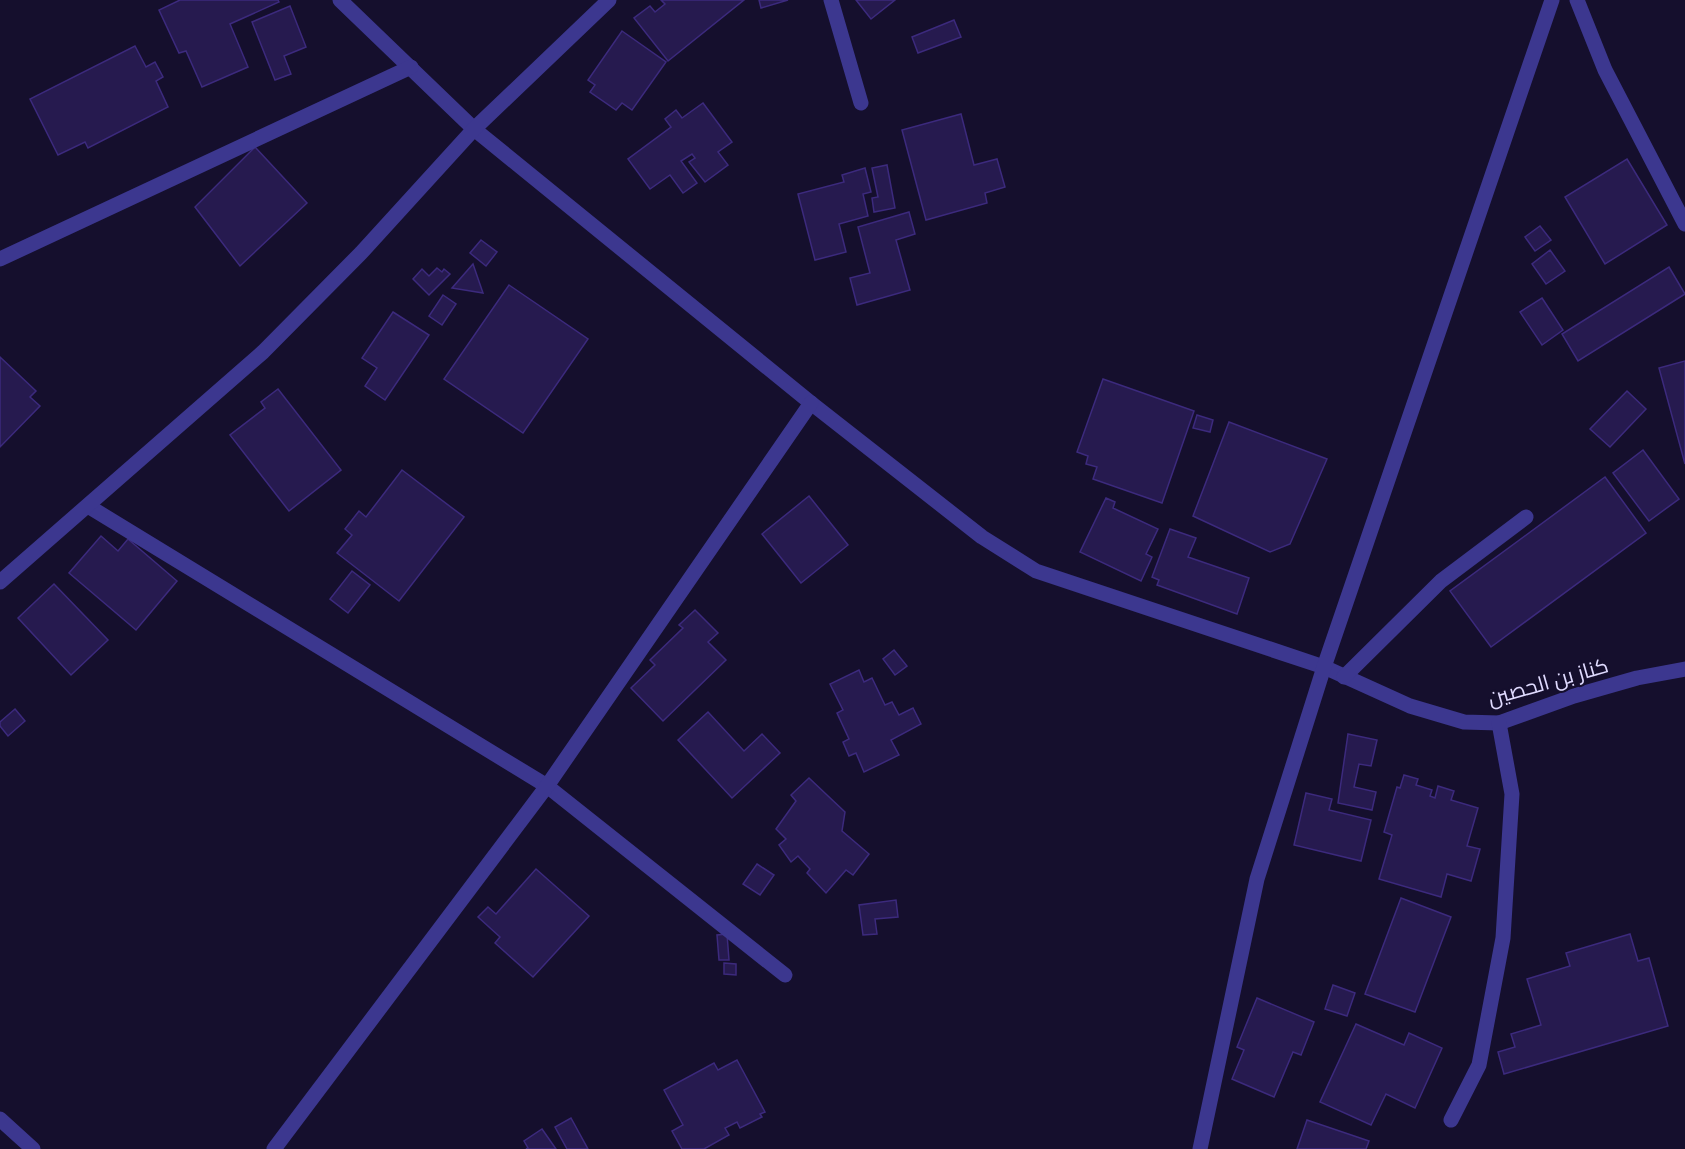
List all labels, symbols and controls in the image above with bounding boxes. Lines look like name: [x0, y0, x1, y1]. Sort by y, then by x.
street label: كناز بن الحصين: [1484, 650, 1611, 712]

